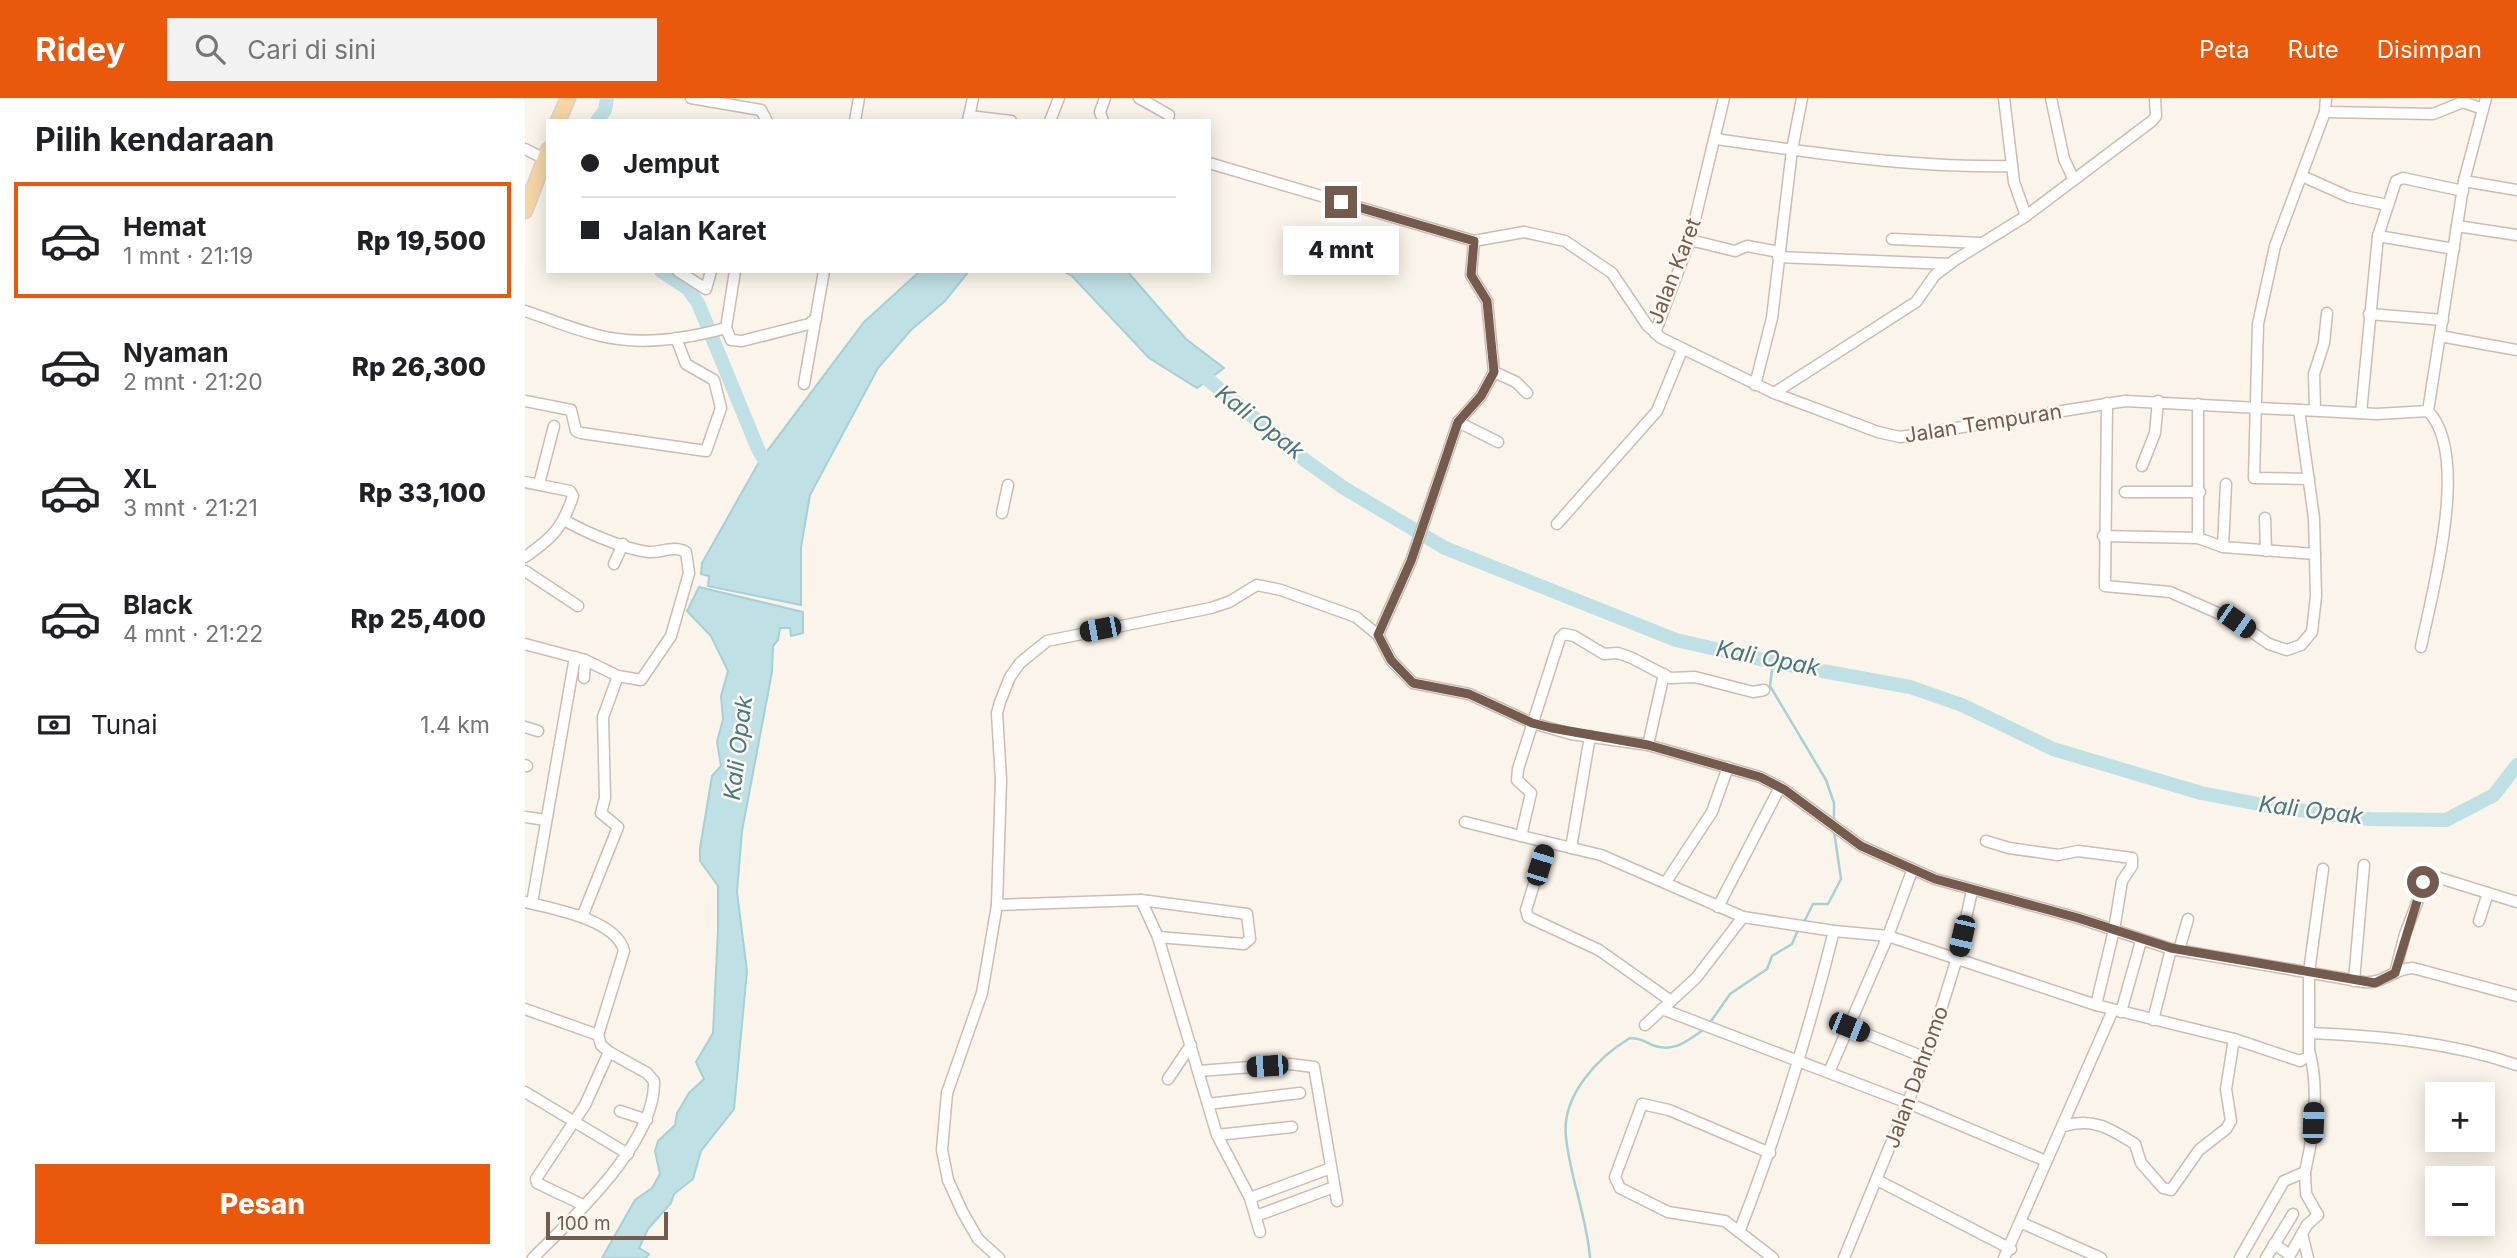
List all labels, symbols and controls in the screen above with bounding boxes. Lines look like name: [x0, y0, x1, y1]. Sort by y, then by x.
search box: [167, 18, 657, 81]
text: Ridey: [35, 29, 125, 69]
icon: search: [191, 30, 229, 68]
text: Cari di sini: [247, 34, 376, 65]
text: Peta: [2199, 35, 2250, 64]
text: Rute: [2288, 35, 2339, 64]
text: Disimpan: [2377, 35, 2482, 64]
text: Pilih kendaraan: [35, 120, 275, 159]
text: Jemput: [623, 148, 720, 179]
route end: [1325, 186, 1357, 218]
icon: car: [39, 209, 102, 272]
text: Hemat: [123, 211, 206, 242]
street label: Jalan Karet: [1642, 214, 1706, 328]
text: Jalan Karet: [623, 215, 767, 246]
text: Rp 19,500: [357, 225, 486, 256]
callout: 4 mnt: [1283, 226, 1399, 276]
text: 4 mnt: [1308, 236, 1374, 264]
text: 1 mnt · 21:19: [123, 242, 253, 270]
icon: car: [39, 335, 102, 398]
text: Nyaman: [123, 337, 229, 368]
text: Rp 26,300: [352, 351, 486, 382]
text: 2 mnt · 21:20: [123, 368, 263, 396]
water label: Kali Opak: [1210, 379, 1310, 465]
street label: Jalan Tempuran: [1903, 398, 2063, 448]
icon: car: [39, 461, 102, 524]
text: XL: [123, 463, 157, 494]
text: Rp 33,100: [359, 477, 486, 508]
text: 3 mnt · 21:21: [123, 494, 258, 522]
icon: car: [39, 587, 102, 650]
text: Black: [123, 589, 193, 620]
car: [2213, 600, 2260, 642]
text: Rp 25,400: [351, 603, 486, 634]
car: [1078, 615, 1123, 643]
text: 4 mnt · 21:22: [123, 620, 263, 648]
water label: Kali Opak: [1714, 634, 1822, 682]
water label: Kali Opak: [718, 694, 758, 802]
icon: cash: [35, 706, 73, 744]
text: Tunai: [91, 709, 158, 740]
text: 1.4 km: [420, 711, 490, 739]
water label: Kali Opak: [2257, 790, 2365, 830]
car: [1524, 842, 1557, 888]
route start: [2407, 866, 2439, 898]
car: [1948, 913, 1977, 959]
street label: Jalan Dahromo: [1879, 1002, 1953, 1152]
car: [1826, 1009, 1873, 1045]
car: [1246, 1054, 1289, 1078]
map controls: [2425, 1082, 2495, 1236]
button: +: [2425, 1082, 2495, 1152]
car: [2302, 1102, 2325, 1144]
button: Pesan: [35, 1164, 490, 1244]
button: −: [2425, 1166, 2495, 1236]
scale bar: [546, 1209, 669, 1241]
text: 100 m: [557, 1212, 611, 1235]

